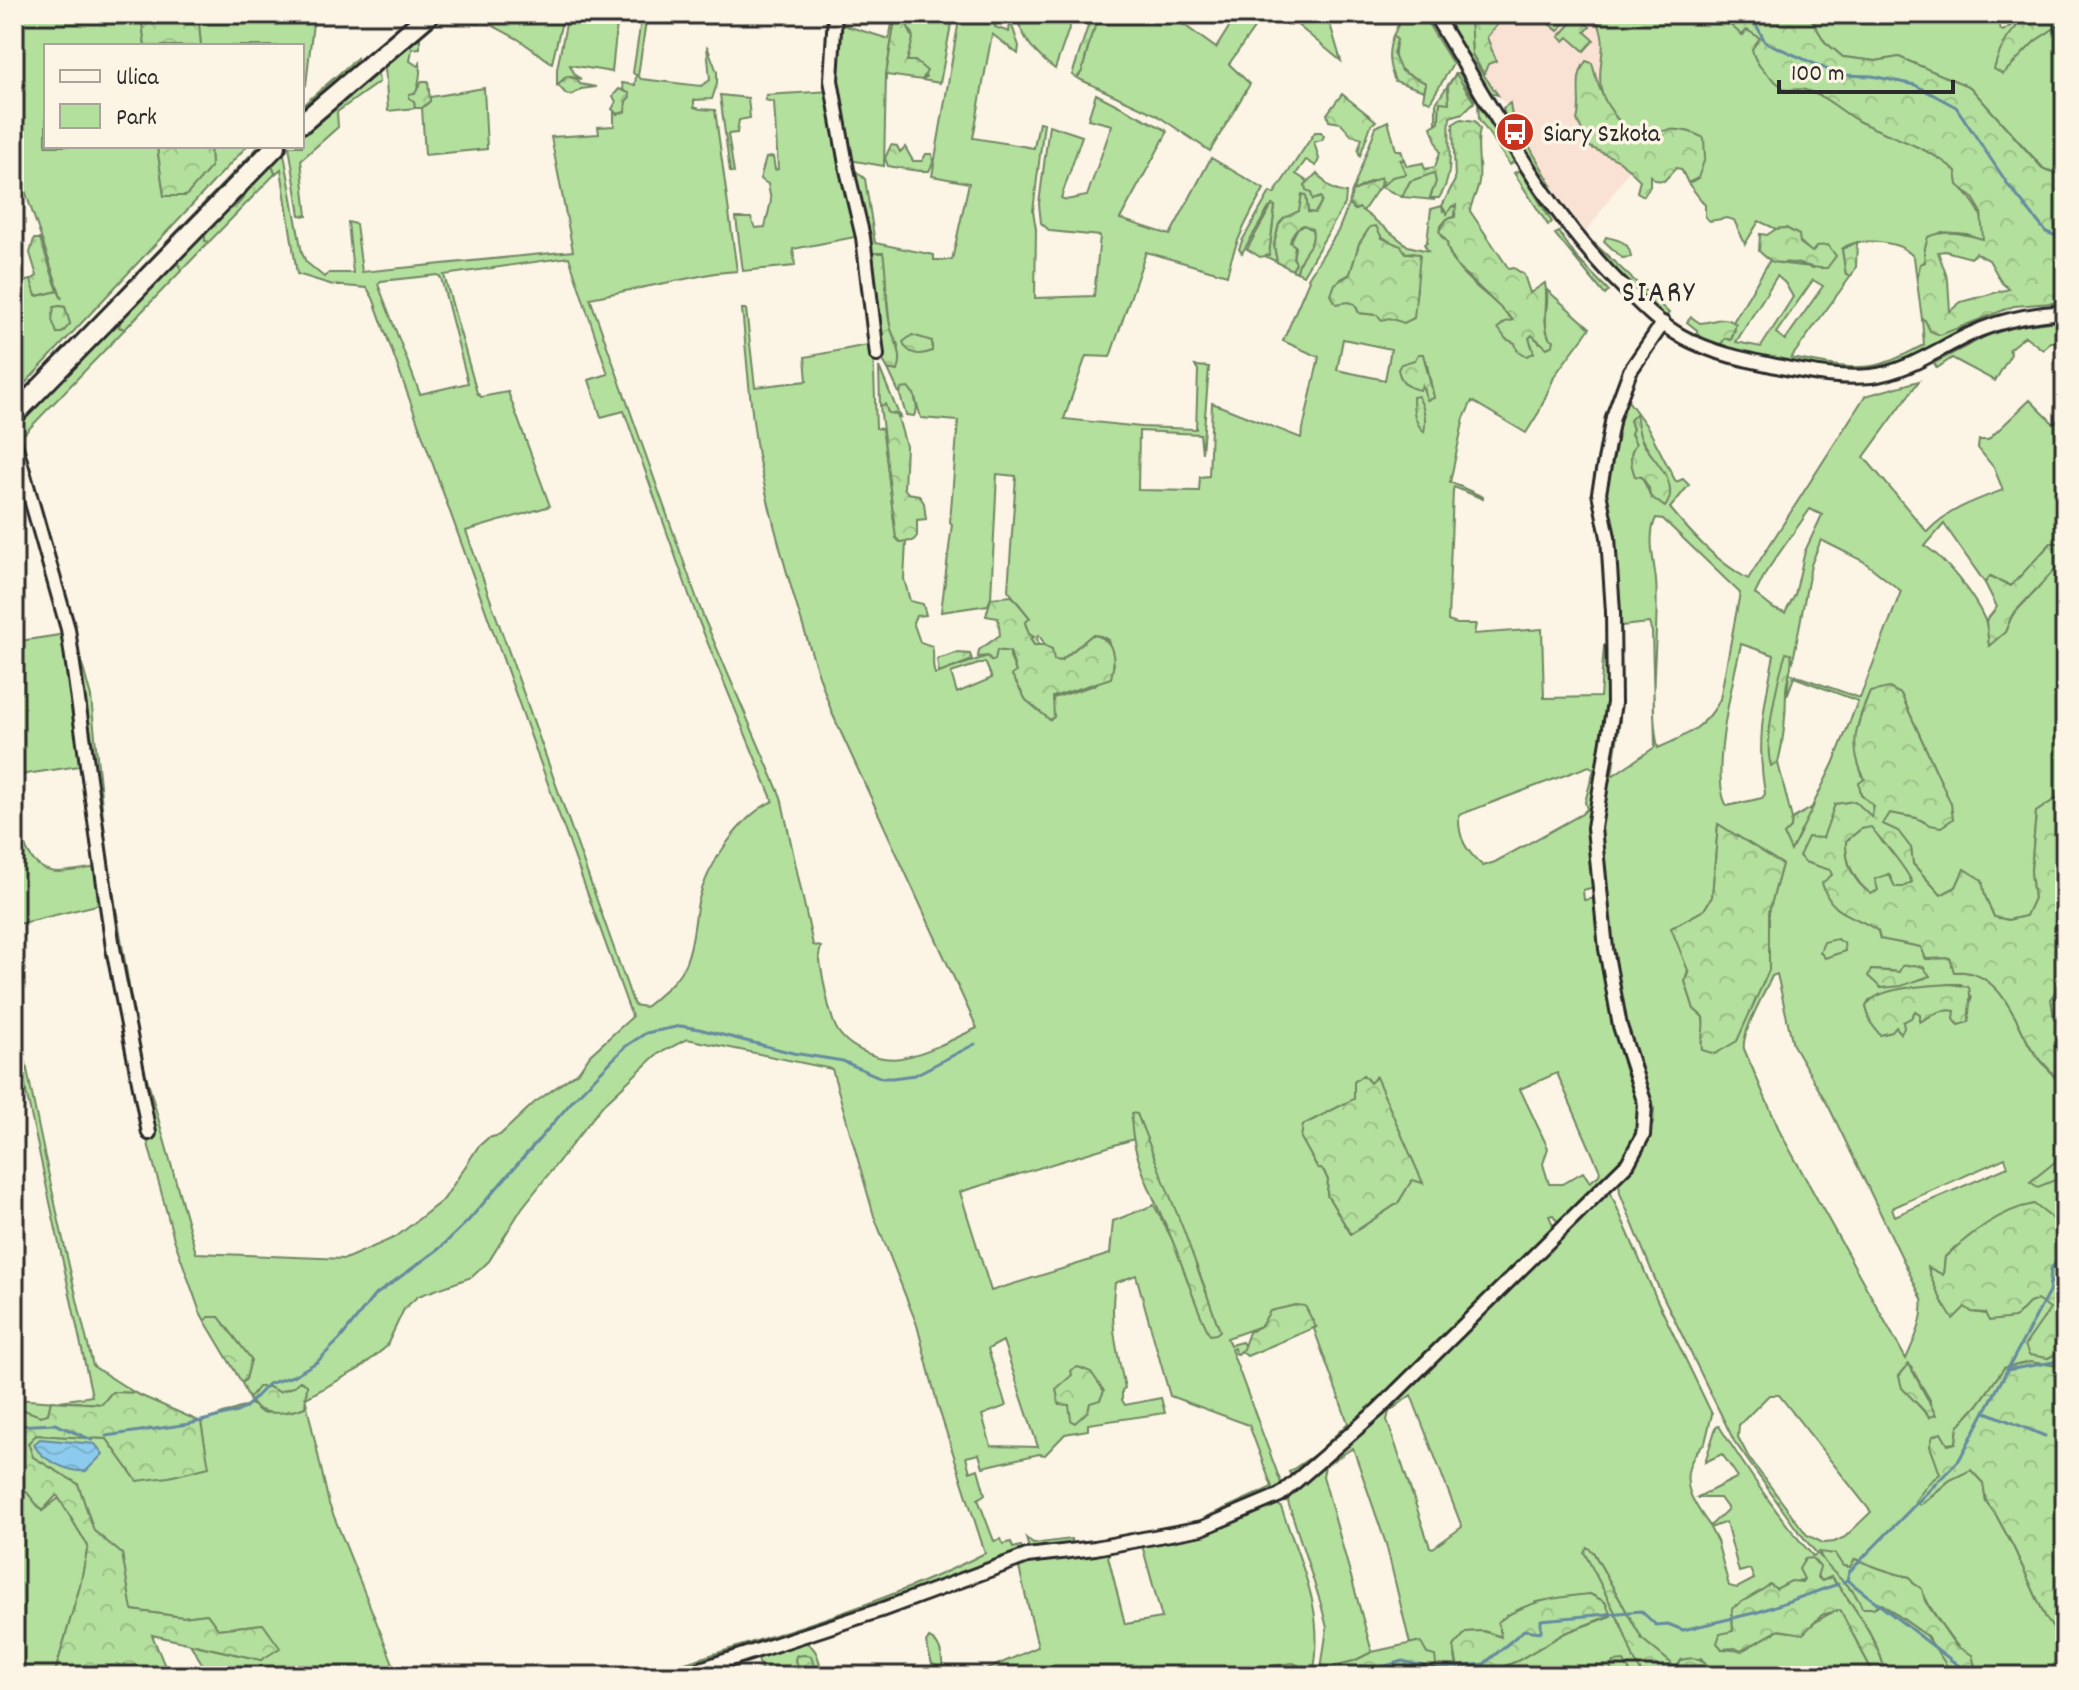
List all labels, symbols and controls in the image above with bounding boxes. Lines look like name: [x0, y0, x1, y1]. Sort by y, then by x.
legend: [44, 44, 304, 148]
scale bar: [1779, 44, 1953, 94]
text: 100 m: [1791, 58, 1844, 92]
text: Ulica: [116, 62, 159, 96]
text: Park: [116, 102, 157, 136]
bus stop icon: Siary Szkoła: [1494, 111, 1536, 153]
place label: Siary Szkoła: [1543, 117, 1661, 154]
district label: SIARY: [1622, 274, 1696, 317]

